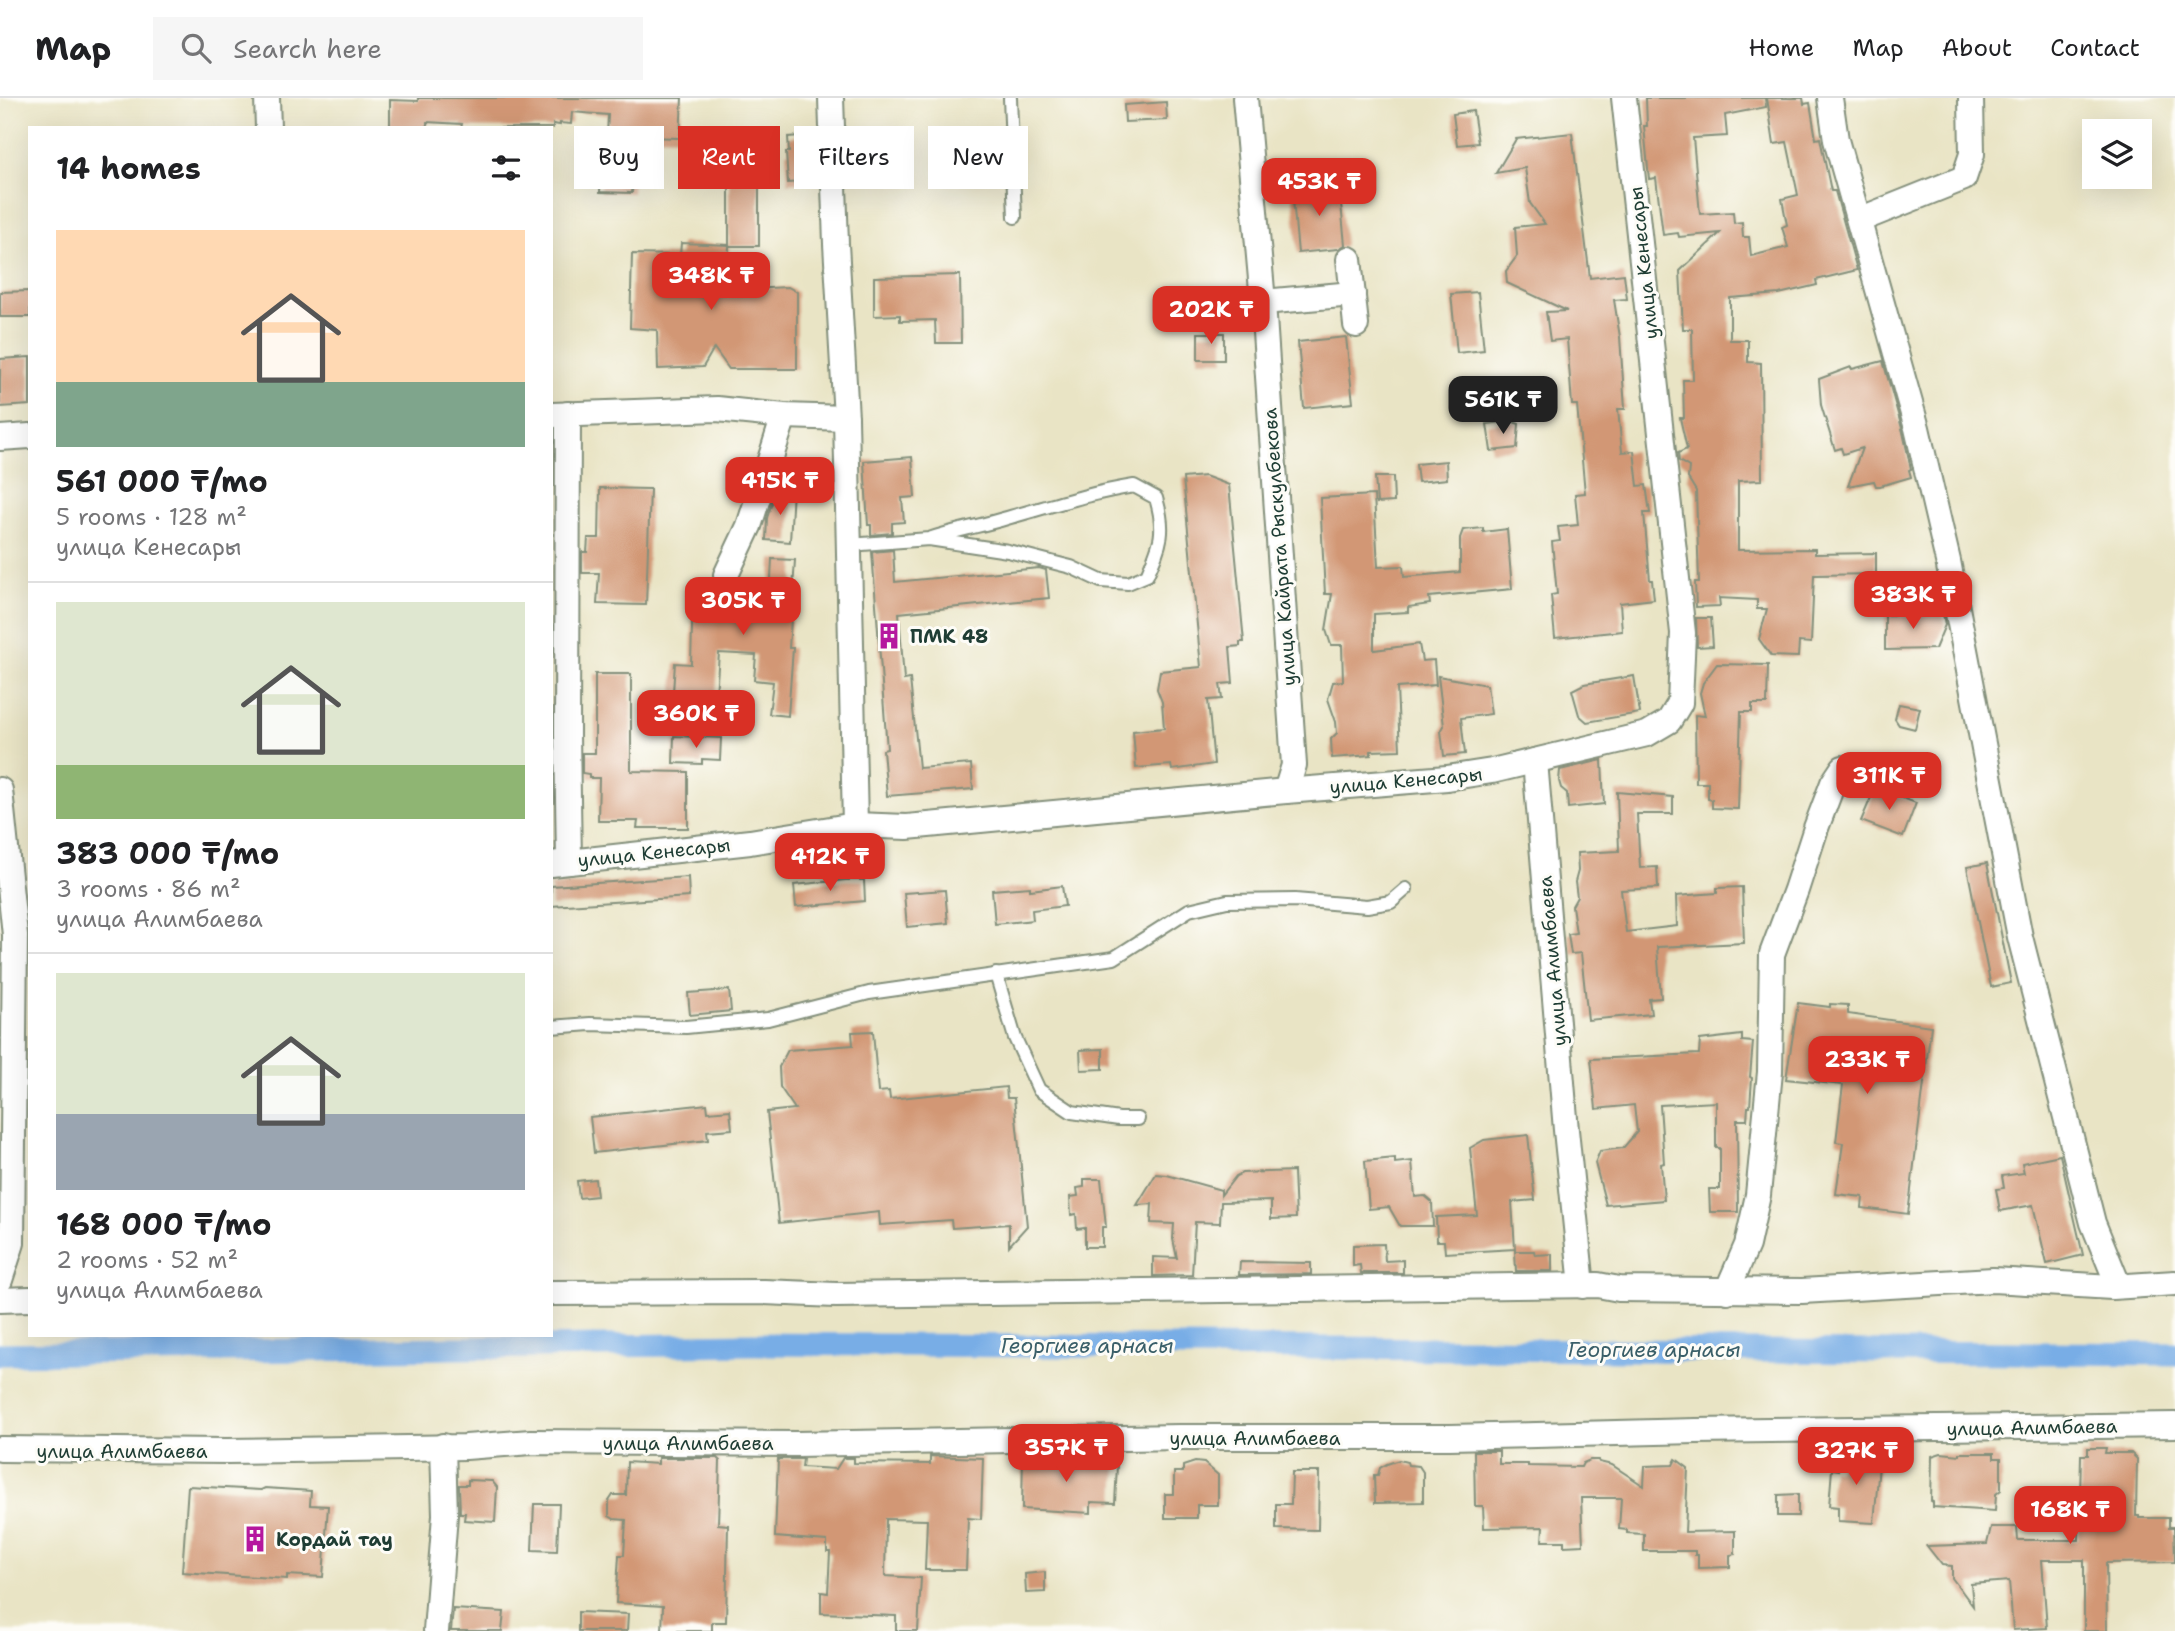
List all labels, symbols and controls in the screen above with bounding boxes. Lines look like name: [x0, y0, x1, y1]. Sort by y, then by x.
search box: [153, 17, 643, 80]
text: Map: [35, 26, 111, 71]
icon: search: [177, 29, 215, 67]
text: Search here: [233, 31, 382, 66]
text: Home: [1748, 32, 1814, 64]
text: Map: [1852, 32, 1904, 64]
text: About: [1942, 32, 2012, 64]
text: Contact: [2050, 32, 2140, 64]
map controls: [2082, 119, 2152, 189]
button: layers: [2082, 119, 2152, 189]
chip: Buy: [574, 126, 664, 189]
chip: Rent: [678, 126, 780, 189]
chip: Filters: [794, 126, 914, 189]
chip: New: [928, 126, 1028, 189]
text: 14 homes: [56, 148, 201, 189]
icon: filters: [487, 149, 525, 187]
pin: 453K ₸: [1262, 158, 1376, 218]
text: 453K ₸: [1277, 166, 1361, 196]
street label: улица Кенесары: [1623, 185, 1664, 340]
pin: 348K ₸: [654, 252, 768, 312]
text: 348K ₸: [668, 260, 754, 290]
icon: home: [228, 275, 354, 401]
pin: 202K ₸: [1154, 286, 1268, 346]
text: 202K ₸: [1169, 294, 1253, 324]
pin: 561K ₸: [1446, 376, 1560, 436]
text: 561K ₸: [1465, 384, 1541, 414]
street label: улица Кайрата Рыскулбекова: [1257, 407, 1302, 687]
pin: 415K ₸: [723, 458, 837, 517]
text: 561 000 ₸/mo: [56, 461, 268, 502]
text: 415K ₸: [741, 465, 819, 495]
text: 5 rooms · 128 m²: [56, 502, 247, 532]
text: улица Кенесары: [56, 532, 242, 562]
pin: 383K ₸: [1856, 572, 1970, 631]
pin: 305K ₸: [686, 578, 800, 637]
text: 383K ₸: [1870, 579, 1956, 609]
text: 305K ₸: [701, 585, 785, 615]
building icon: ПМК 48: [874, 621, 904, 651]
place label: ПМК 48: [910, 624, 988, 649]
icon: home: [228, 647, 354, 773]
pin: 360K ₸: [639, 690, 753, 750]
text: 360K ₸: [653, 698, 739, 728]
pin: 311K ₸: [1832, 752, 1946, 812]
text: 311K ₸: [1852, 760, 1926, 790]
street label: улица Кенесары: [1329, 761, 1483, 800]
street label: улица Кенесары: [577, 832, 732, 873]
text: 383 000 ₸/mo: [56, 833, 279, 874]
pin: 412K ₸: [773, 834, 887, 893]
text: 412K ₸: [791, 841, 869, 871]
text: 3 rooms · 86 m²: [56, 874, 241, 904]
street label: улица Алимбаева: [1533, 875, 1572, 1047]
text: улица Алимбаева: [56, 904, 263, 934]
icon: home: [228, 1018, 354, 1144]
pin: 233K ₸: [1810, 1037, 1924, 1096]
text: 233K ₸: [1824, 1044, 1910, 1074]
text: 168 000 ₸/mo: [56, 1204, 271, 1245]
text: 2 rooms · 52 m²: [56, 1245, 238, 1275]
text: улица Алимбаева: [56, 1275, 263, 1305]
water label: Георгиев арнасы: [1001, 1332, 1173, 1360]
water label: Георгиев арнасы: [1568, 1336, 1740, 1364]
street label: улица Алимбаева: [1946, 1414, 2118, 1441]
pin: 357K ₸: [1009, 1424, 1123, 1484]
street label: улица Алимбаева: [1170, 1426, 1341, 1451]
pin: 327K ₸: [1799, 1428, 1913, 1487]
street label: улица Алимбаева: [603, 1431, 774, 1456]
text: 357K ₸: [1024, 1432, 1108, 1462]
text: 327K ₸: [1814, 1435, 1898, 1465]
street label: улица Алимбаева: [37, 1439, 208, 1464]
pin: 168K ₸: [2013, 1486, 2127, 1546]
text: 168K ₸: [2030, 1494, 2110, 1524]
building icon: Кордай тау: [240, 1524, 270, 1554]
place label: Кордай тау: [276, 1527, 393, 1552]

